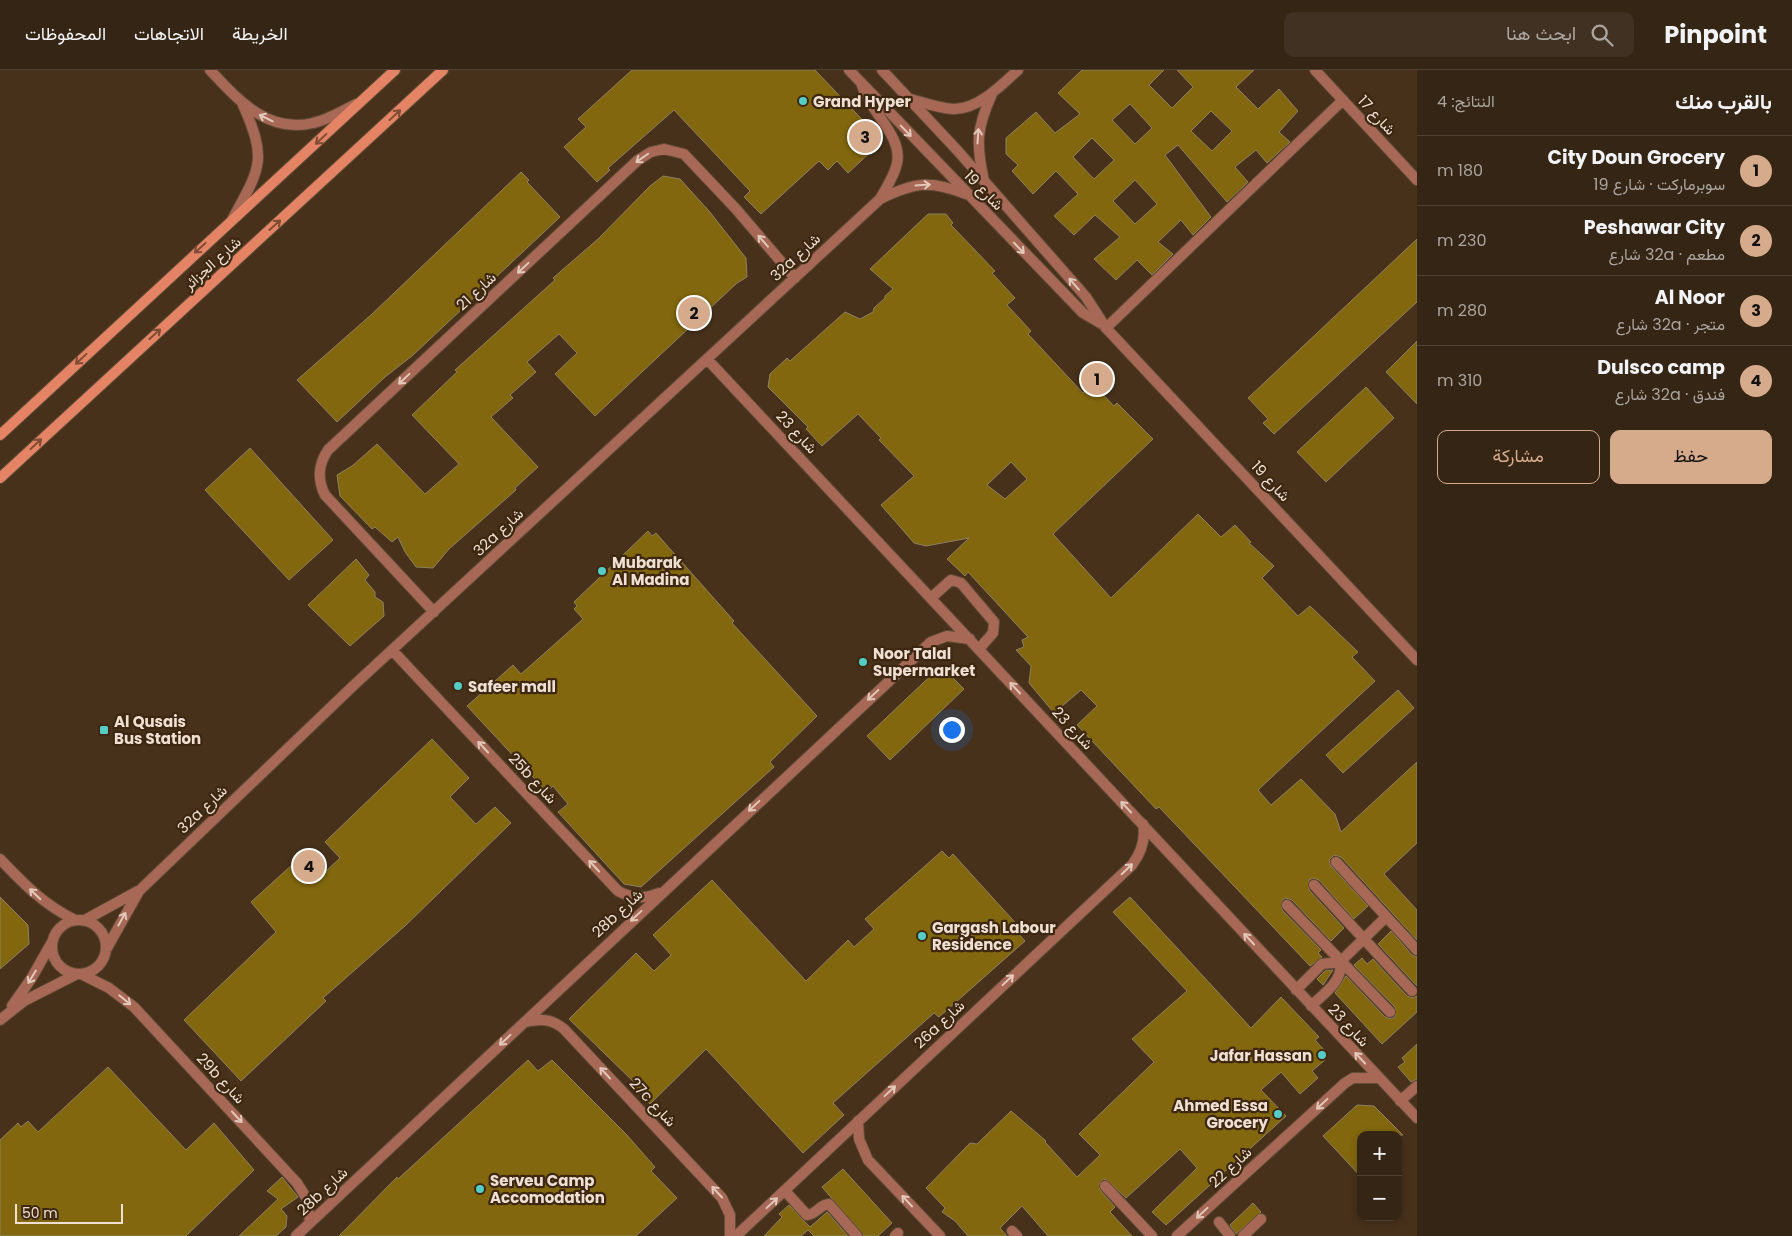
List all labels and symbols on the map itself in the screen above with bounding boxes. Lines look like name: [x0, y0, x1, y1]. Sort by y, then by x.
place label: Grand Hyper: [813, 91, 911, 112]
street label: شارع 17: [1352, 91, 1401, 140]
marker: Grand Hyper: [797, 95, 809, 107]
one-way arrow: [389, 109, 402, 121]
one-way arrow: [259, 112, 274, 122]
pin: 3: [849, 118, 881, 156]
one-way arrow: [900, 125, 912, 137]
one-way arrow: [973, 129, 983, 145]
one-way arrow: [314, 133, 327, 145]
one-way arrow: [635, 153, 649, 163]
street label: شارع 19: [959, 165, 1008, 216]
one-way arrow: [914, 180, 930, 189]
one-way arrow: [269, 219, 282, 231]
street label: 32a شارع: [765, 228, 826, 286]
street label: شارع الجزائر: [178, 231, 246, 296]
one-way arrow: [758, 235, 769, 248]
one-way arrow: [1013, 241, 1025, 254]
one-way arrow: [194, 242, 207, 254]
one-way arrow: [516, 262, 529, 274]
street label: شارع 21: [451, 267, 501, 316]
one-way arrow: [1069, 277, 1080, 290]
pin: 2: [678, 294, 710, 332]
one-way arrow: [148, 328, 161, 340]
one-way arrow: [75, 353, 88, 365]
pin: 1: [1081, 360, 1113, 398]
one-way arrow: [398, 373, 411, 385]
street label: شارع 23: [771, 406, 822, 459]
one-way arrow: [29, 438, 42, 450]
street label: شارع 19: [1246, 456, 1295, 507]
street label: 32a شارع: [468, 503, 529, 561]
place label: Mubarak Al Madina: [612, 552, 690, 590]
marker: Mubarak Al Madina: [596, 565, 608, 577]
place label: Noor Talal Supermarket: [873, 643, 975, 681]
marker: Noor Talal Supermarket: [857, 656, 869, 668]
place label: Safeer mall: [468, 676, 556, 697]
marker: Safeer mall: [452, 680, 464, 692]
one-way arrow: [1009, 682, 1021, 694]
one-way arrow: [867, 689, 880, 701]
street label: شارع 23: [1047, 702, 1098, 755]
place label: Al Qusais Bus Station: [114, 711, 201, 749]
your location: [939, 717, 965, 743]
marker: Al Qusais Bus Station: [98, 724, 110, 736]
one-way arrow: [477, 741, 489, 754]
street label: 25b شارع: [503, 748, 562, 809]
street label: 32a شارع: [172, 780, 232, 839]
one-way arrow: [748, 800, 761, 812]
one-way arrow: [1120, 800, 1132, 813]
pin: 4: [293, 847, 325, 885]
one-way arrow: [588, 860, 600, 872]
one-way arrow: [1121, 863, 1133, 875]
street label: 28b شارع: [587, 884, 648, 943]
one-way arrow: [28, 888, 41, 900]
one-way arrow: [629, 910, 642, 922]
one-way arrow: [117, 912, 127, 926]
place label: Gargash Labour Residence: [932, 917, 1056, 955]
marker: Gargash Labour Residence: [916, 930, 928, 942]
one-way arrow: [1243, 932, 1255, 945]
one-way arrow: [26, 970, 36, 984]
one-way arrow: [1002, 974, 1015, 986]
one-way arrow: [118, 994, 131, 1005]
street label: 26a شارع: [909, 995, 970, 1054]
street label: شارع 23: [1323, 999, 1374, 1052]
one-way arrow: [498, 1034, 511, 1046]
place label: Jafar Hassan: [1210, 1045, 1312, 1066]
street label: 29b شارع: [191, 1048, 250, 1109]
marker: Jafar Hassan: [1316, 1049, 1328, 1061]
one-way arrow: [1354, 1051, 1365, 1064]
one-way arrow: [599, 1067, 611, 1080]
street label: 27c شارع: [624, 1073, 681, 1132]
one-way arrow: [883, 1085, 896, 1097]
place label: Ahmed Essa Grocery: [1173, 1095, 1269, 1133]
one-way arrow: [1315, 1098, 1328, 1109]
marker: Ahmed Essa Grocery: [1272, 1108, 1284, 1120]
one-way arrow: [231, 1111, 243, 1124]
street label: شارع 22: [1204, 1142, 1257, 1193]
street label: 28b شارع: [292, 1162, 353, 1221]
place label: Serveu Camp Accomodation: [490, 1170, 605, 1208]
marker: Serveu Camp Accomodation: [474, 1183, 486, 1195]
one-way arrow: [711, 1185, 723, 1198]
one-way arrow: [901, 1194, 913, 1207]
one-way arrow: [765, 1197, 778, 1209]
scale bar: [15, 1201, 122, 1224]
one-way arrow: [1195, 1207, 1208, 1219]

